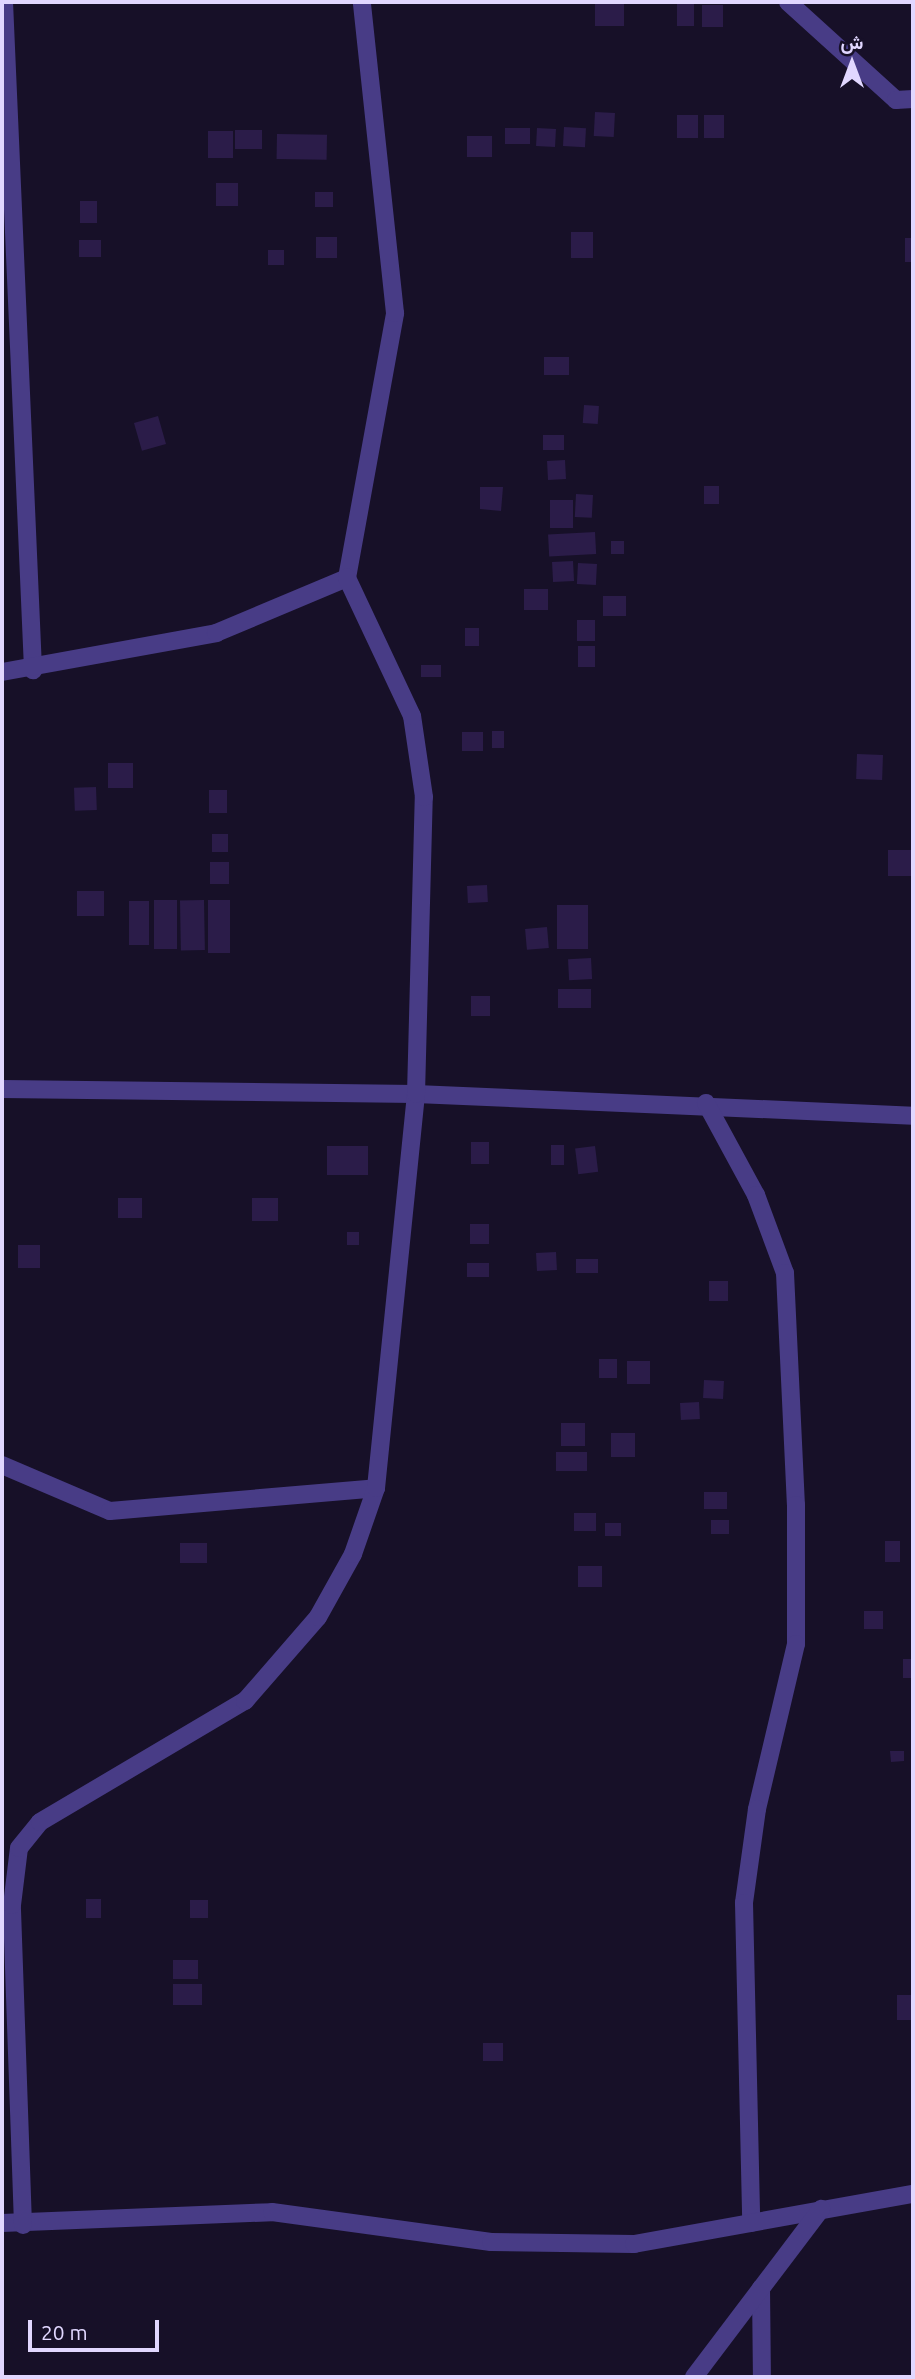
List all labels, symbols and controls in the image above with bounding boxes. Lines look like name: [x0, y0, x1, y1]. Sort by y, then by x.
north arrow: [817, 28, 887, 98]
text: ش: [841, 31, 863, 53]
scale bar: [32, 2306, 163, 2350]
text: 20 m: [41, 2320, 88, 2344]

